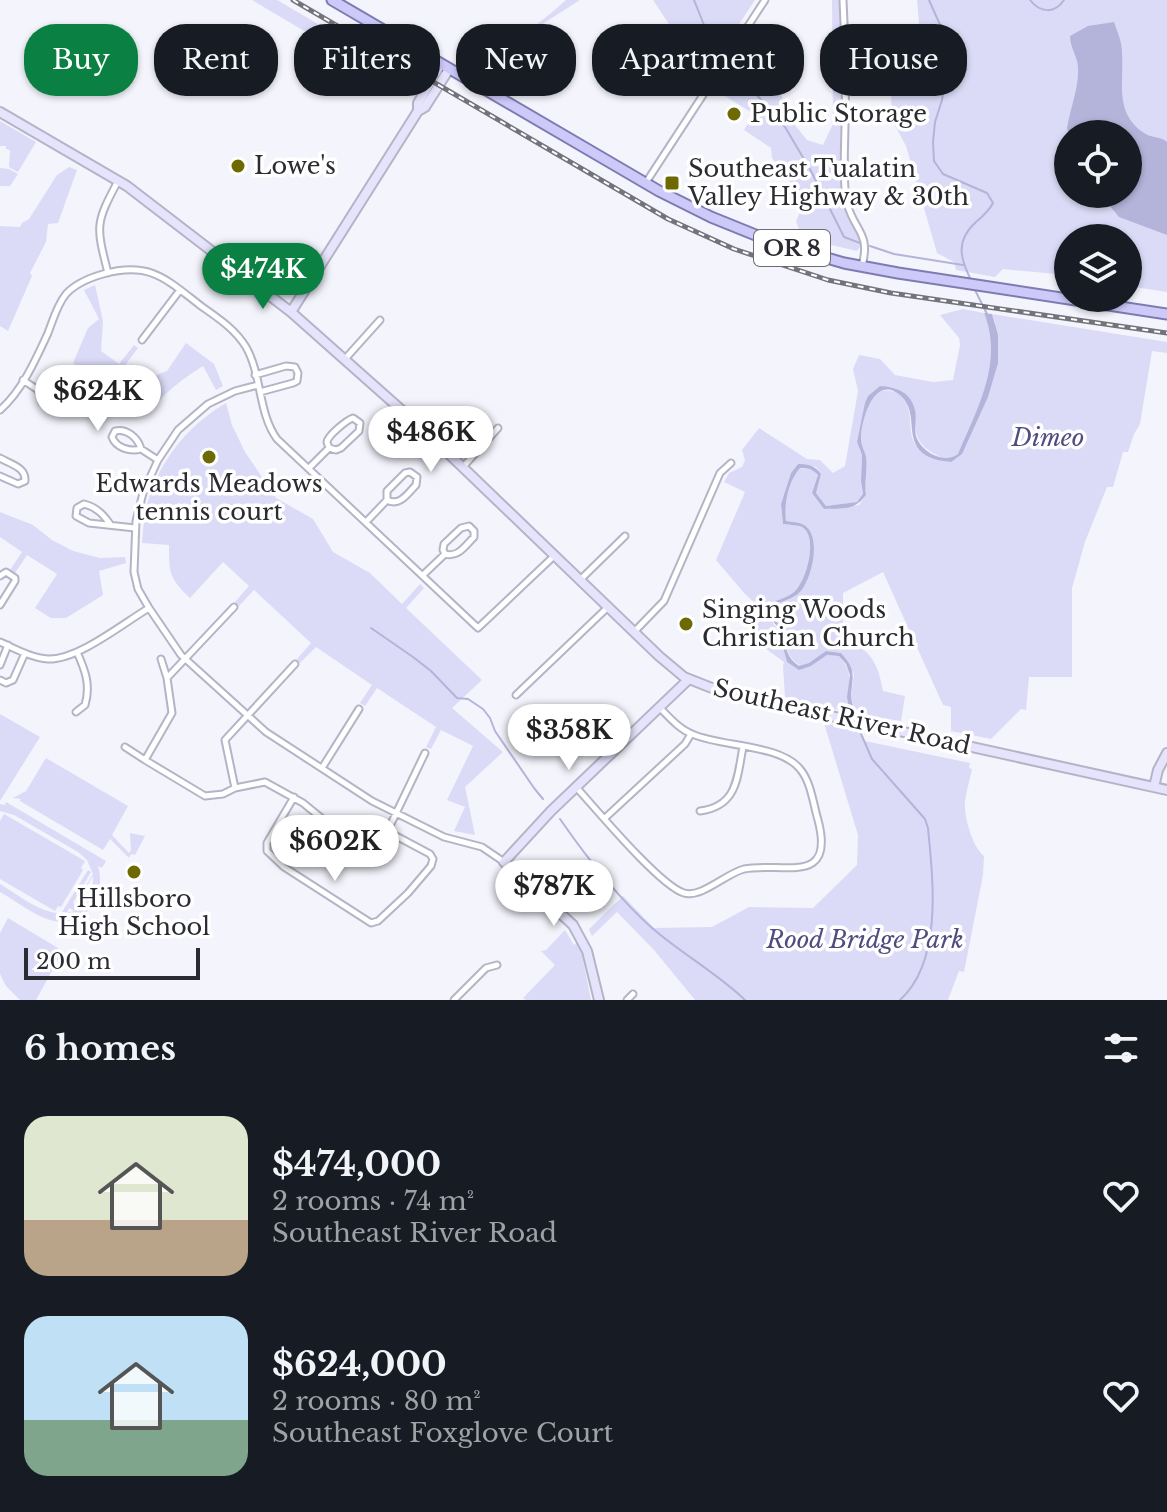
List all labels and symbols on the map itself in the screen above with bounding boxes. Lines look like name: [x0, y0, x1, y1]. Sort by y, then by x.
place label: Public Storage: [750, 99, 927, 128]
marker: Public Storage: [725, 105, 743, 123]
place label: Lowe's: [254, 151, 336, 180]
place label: Southeast Tualatin Valley Highway & 30th: [687, 154, 969, 211]
marker: Lowe's: [229, 157, 247, 175]
marker: Southeast Tualatin Valley Highway & 30th: [663, 174, 681, 192]
road number: OR 8: [754, 230, 830, 266]
pin: $474K: [207, 243, 319, 311]
pin: $624K: [42, 365, 154, 433]
pin: $486K: [375, 406, 487, 474]
park label: Dimeo: [1011, 423, 1084, 452]
marker: Edwards Meadows tennis court: [200, 448, 218, 466]
place label: Edwards Meadows tennis court: [95, 469, 323, 526]
place label: Singing Woods Christian Church: [702, 595, 915, 652]
marker: Singing Woods Christian Church: [677, 615, 695, 633]
street label: Southeast River Road: [711, 673, 974, 760]
pin: $358K: [513, 704, 625, 772]
pin: $602K: [279, 815, 391, 883]
pin: $787K: [498, 860, 610, 928]
marker: Hillsboro High School: [125, 863, 143, 881]
place label: Hillsboro High School: [58, 884, 210, 941]
park label: Rood Bridge Park: [766, 925, 963, 954]
scale bar: [24, 944, 200, 980]

